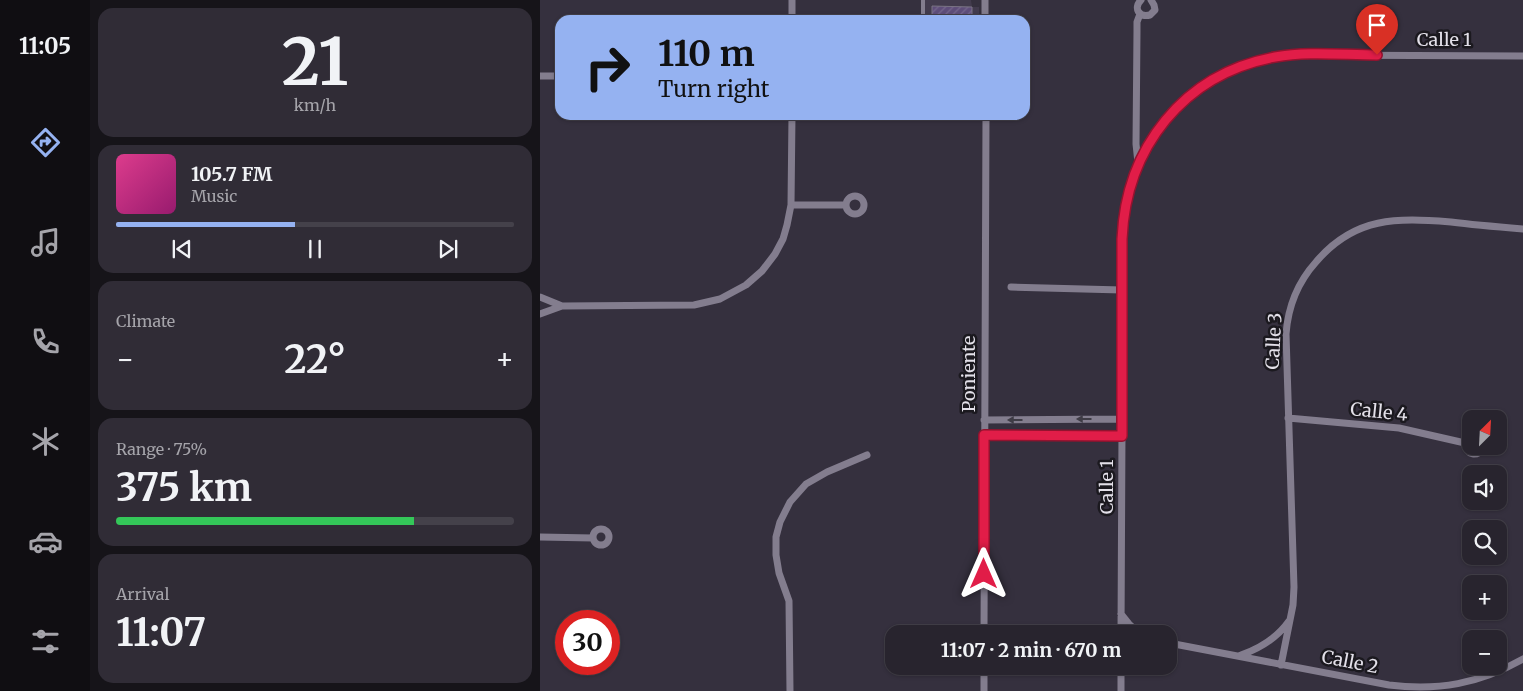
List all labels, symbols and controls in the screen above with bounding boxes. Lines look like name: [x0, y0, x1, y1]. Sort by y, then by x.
pin: [1356, 4, 1398, 55]
icon: arrive: [1363, 11, 1391, 39]
text: 21: [282, 21, 348, 103]
street label: Calle 1: [1417, 28, 1471, 51]
text: 11:05: [19, 32, 71, 60]
text: 110 m: [658, 32, 755, 76]
icon: right: [575, 35, 640, 100]
text: Turn right: [658, 75, 769, 103]
text: km/h: [294, 95, 336, 115]
icon: directions: [28, 125, 63, 160]
text: 105.7 FM: [191, 162, 272, 186]
text: Music: [191, 186, 237, 206]
icon: music: [28, 225, 63, 260]
icon: previous: [168, 235, 196, 263]
icon: pause: [301, 235, 329, 263]
icon: next: [434, 235, 462, 263]
text: Climate: [116, 311, 175, 331]
street label: Calle 3: [1261, 312, 1286, 370]
icon: phone: [28, 324, 63, 359]
text: 22°: [284, 336, 346, 383]
street label: Poniente: [957, 336, 980, 412]
text: −: [116, 341, 135, 377]
text: +: [495, 341, 514, 377]
street label: Calle 4: [1349, 397, 1409, 426]
north arrow: [1462, 410, 1508, 455]
map controls: [1462, 410, 1507, 675]
one-way arrow: [1076, 415, 1092, 423]
one-way arrow: [1007, 416, 1023, 424]
icon: climate: [28, 424, 63, 459]
text: Range · 75%: [116, 439, 207, 459]
street label: Calle 1: [1095, 460, 1118, 514]
text: 375 km: [116, 464, 252, 511]
button: sound: [1462, 465, 1507, 510]
button: search: [1462, 520, 1507, 565]
icon: car: [28, 524, 63, 559]
position arrow: [957, 547, 1009, 599]
button: +: [1462, 575, 1507, 620]
text: Arrival: [116, 584, 169, 604]
text: 11:07: [116, 609, 206, 656]
speed limit sign: 30: [555, 610, 620, 675]
icon: filters: [28, 624, 63, 659]
button: −: [1462, 630, 1507, 675]
text: 11:07 · 2 min · 670 m: [941, 638, 1121, 662]
street label: Calle 2: [1320, 645, 1380, 678]

